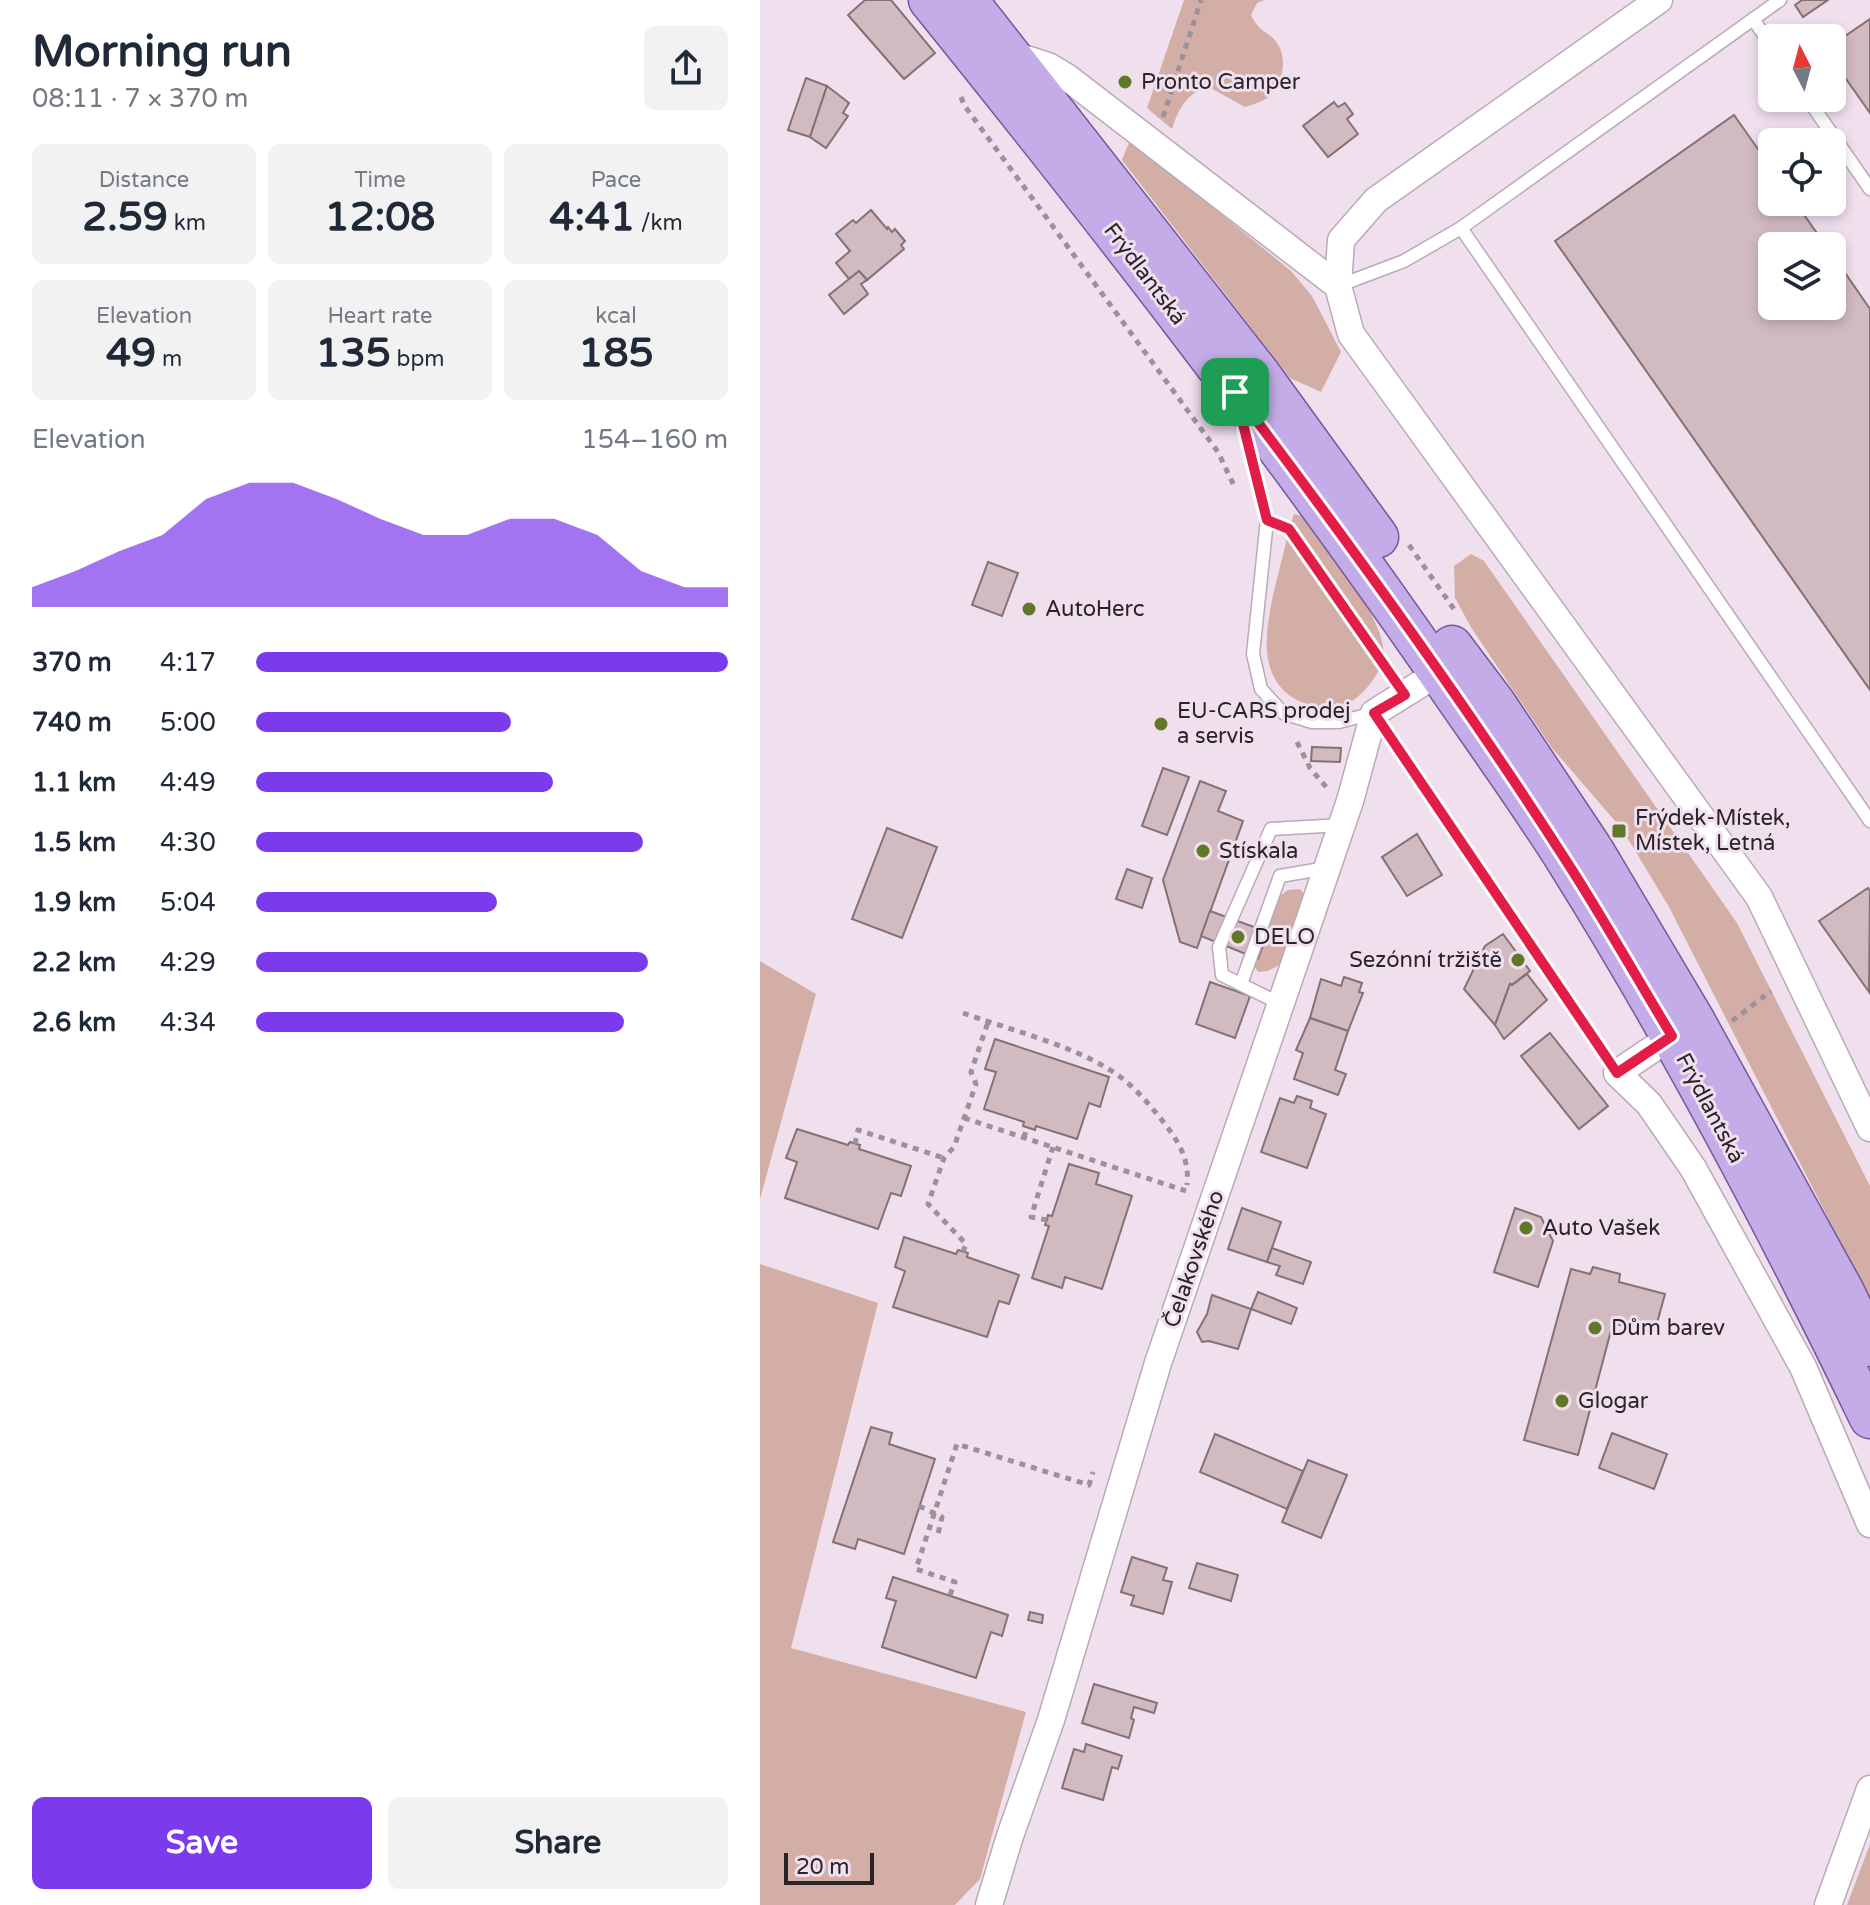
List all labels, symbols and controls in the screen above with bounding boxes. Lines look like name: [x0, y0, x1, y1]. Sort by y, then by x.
north arrow: [1758, 24, 1846, 112]
map controls: [1758, 24, 1846, 320]
text: Morning run: [32, 26, 292, 79]
button: share: [644, 26, 728, 110]
place label: Pronto Camper: [1141, 69, 1301, 95]
marker: Pronto Camper: [1116, 73, 1134, 91]
text: 08:11 · 7 × 370 m: [32, 83, 248, 114]
button: locate: [1758, 128, 1846, 216]
text: Distance: [99, 167, 189, 193]
text: Time: [354, 167, 406, 193]
text: Pace: [591, 167, 641, 193]
text: 2.59: [82, 193, 168, 241]
text: 12:08: [325, 193, 435, 241]
text: 4:41: [549, 193, 635, 241]
text: km: [168, 210, 206, 236]
text: /km: [635, 210, 683, 236]
street label: Frýdlantská: [1098, 218, 1192, 330]
button: layers: [1758, 232, 1846, 320]
text: Elevation: [96, 303, 192, 329]
text: Heart rate: [328, 303, 432, 329]
text: kcal: [595, 303, 637, 329]
text: 49: [106, 329, 156, 377]
text: 135: [315, 329, 391, 377]
text: 185: [578, 329, 654, 377]
text: m: [156, 346, 182, 372]
text: bpm: [391, 346, 445, 372]
pin: [1201, 358, 1269, 426]
icon: arrive: [1213, 370, 1257, 414]
text: Elevation: [32, 424, 146, 455]
text: 154–160 m: [581, 424, 728, 455]
place label: AutoHerc: [1045, 596, 1144, 622]
marker: AutoHerc: [1020, 600, 1038, 618]
text: 370 m: [32, 647, 112, 678]
text: 4:17: [160, 647, 216, 678]
place label: EU-CARS prodej a servis: [1177, 698, 1351, 749]
text: 740 m: [32, 707, 112, 738]
text: 5:00: [160, 707, 216, 738]
marker: EU-CARS prodej a servis: [1152, 715, 1170, 733]
text: 1.1 km: [32, 767, 116, 798]
text: 4:49: [160, 767, 216, 798]
place label: Frýdek-Místek, Místek, Letná: [1635, 805, 1791, 856]
marker: Frýdek-Místek, Místek, Letná: [1610, 822, 1628, 840]
text: 1.5 km: [32, 827, 116, 858]
text: 4:30: [160, 827, 216, 858]
place label: Stískala: [1219, 838, 1299, 864]
marker: Stískala: [1194, 842, 1212, 860]
text: 1.9 km: [32, 887, 116, 918]
text: 5:04: [160, 887, 216, 918]
place label: DELO: [1254, 924, 1315, 950]
marker: DELO: [1229, 928, 1247, 946]
text: 2.2 km: [32, 947, 116, 978]
text: 4:29: [160, 947, 216, 978]
place label: Sezónní tržiště: [1349, 947, 1502, 973]
marker: Sezónní tržiště: [1509, 951, 1527, 969]
text: 2.6 km: [32, 1007, 116, 1038]
text: 4:34: [160, 1007, 216, 1038]
street label: Frýdlantská: [1670, 1049, 1750, 1167]
street label: Čelakovského: [1157, 1187, 1230, 1331]
place label: Auto Vašek: [1542, 1215, 1660, 1241]
marker: Auto Vašek: [1517, 1219, 1535, 1237]
place label: Dům barev: [1611, 1315, 1725, 1341]
marker: Dům barev: [1586, 1319, 1604, 1337]
place label: Glogar: [1578, 1388, 1649, 1414]
marker: Glogar: [1553, 1392, 1571, 1410]
button: Save: [32, 1797, 372, 1889]
button: Share: [388, 1797, 728, 1889]
scale bar: [784, 1849, 874, 1885]
text: 20 m: [796, 1854, 850, 1880]

